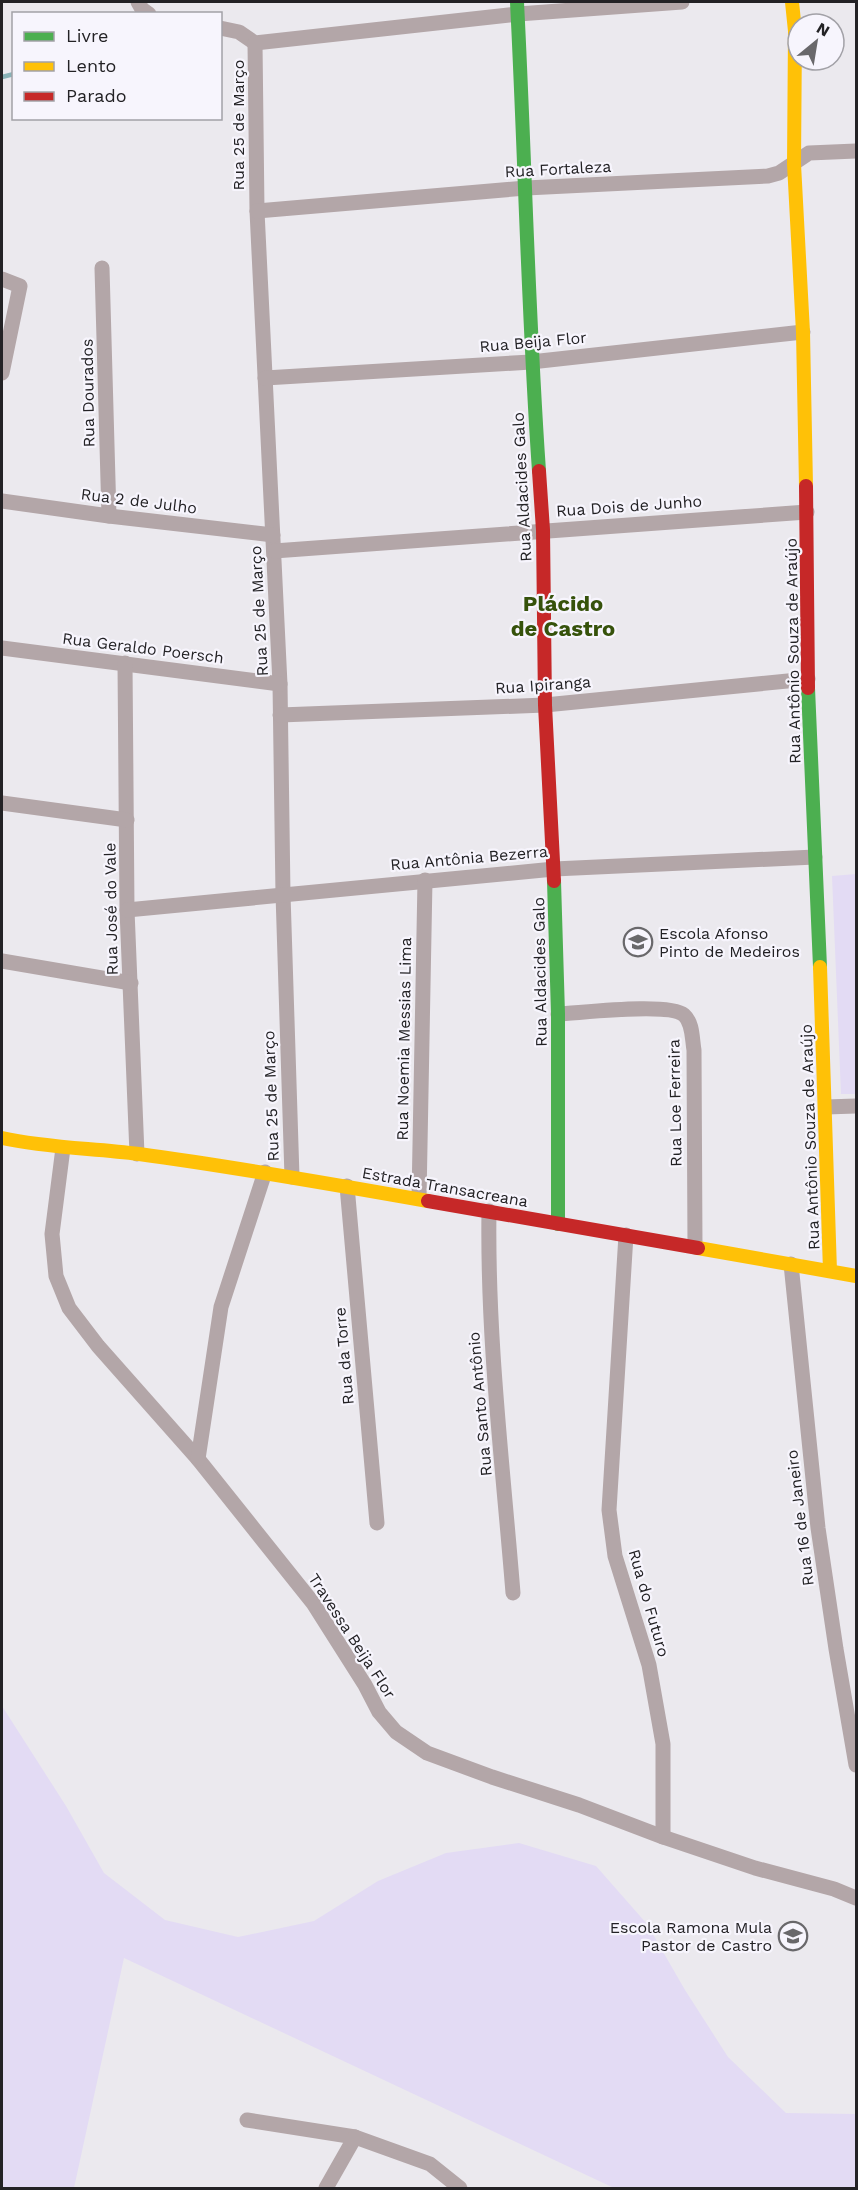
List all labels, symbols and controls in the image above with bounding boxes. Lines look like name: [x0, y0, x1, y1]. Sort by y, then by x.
legend: [12, 12, 222, 120]
north arrow: [786, 12, 846, 72]
text: N: [813, 18, 833, 41]
text: Livre: [66, 25, 108, 46]
text: Lento: [66, 55, 116, 76]
street label: Rua 25 de Março: [229, 60, 248, 190]
text: Parado: [66, 85, 127, 106]
street label: Rua Fortaleza: [504, 157, 612, 181]
street label: Rua Beija Flor: [479, 328, 588, 356]
street label: Rua Dourados: [78, 338, 98, 448]
street label: Rua Aldacides Galo: [509, 412, 535, 562]
street label: Rua 2 de Julho: [80, 484, 198, 518]
street label: Rua Dois de Junho: [555, 491, 703, 521]
street label: Rua Antônio Souza de Araújo: [782, 538, 804, 764]
street label: Rua 25 de Março: [246, 545, 272, 677]
district label: Plácido de Castro: [511, 591, 615, 641]
street label: Rua Geraldo Poersch: [61, 629, 225, 667]
street label: Rua Ipiranga: [494, 672, 592, 698]
street label: Rua José do Vale: [100, 842, 122, 976]
street label: Rua Antônia Bezerra: [389, 842, 549, 874]
street label: Rua Aldacides Galo: [529, 897, 551, 1047]
place label: Escola Afonso Pinto de Medeiros: [659, 924, 800, 961]
school or university icon: Escola Afonso Pinto de Medeiros: [622, 926, 654, 958]
street label: Rua Noemia Messias Lima: [393, 937, 415, 1141]
street label: Rua Antônio Souza de Araújo: [797, 1024, 823, 1250]
street label: Rua 25 de Março: [259, 1030, 283, 1162]
street label: Rua Loe Ferreira: [664, 1039, 686, 1167]
street label: Estrada Transacreana: [361, 1163, 529, 1211]
street label: Rua da Torre: [330, 1306, 358, 1406]
street label: Rua Santo Antônio: [464, 1331, 496, 1477]
street label: Rua 16 de Janeiro: [782, 1449, 818, 1587]
street label: Rua do Futuro: [625, 1547, 673, 1659]
street label: Travessa Beija Flor: [304, 1570, 400, 1703]
place label: Escola Ramona Mula Pastor de Castro: [610, 1918, 772, 1955]
school or university icon: Escola Ramona Mula Pastor de Castro: [777, 1920, 809, 1952]

